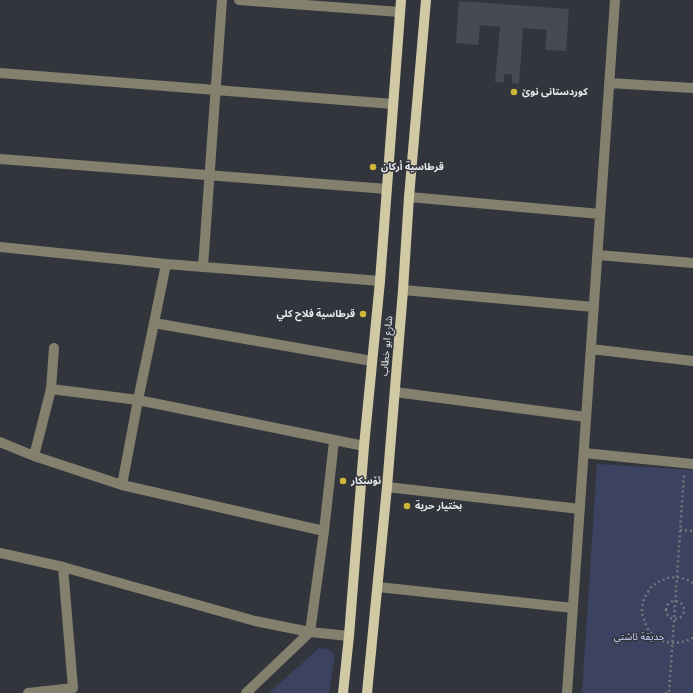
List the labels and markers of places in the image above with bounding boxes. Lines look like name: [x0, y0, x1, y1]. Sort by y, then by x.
place label: کوردستانی نوێ: [522, 86, 588, 98]
marker: کوردستانی نوێ: [509, 87, 519, 97]
place label: قرطاسية أركان: [381, 161, 444, 173]
marker: قرطاسية أركان: [368, 162, 378, 172]
place label: قرطاسية فلاح كلي: [277, 308, 355, 320]
marker: قرطاسية فلاح كلي: [358, 309, 368, 319]
place label: ئۆسکار: [351, 475, 381, 487]
marker: ئۆسکار: [338, 476, 348, 486]
place label: بختيار حرية: [415, 500, 462, 512]
marker: بختيار حرية: [402, 501, 412, 511]

